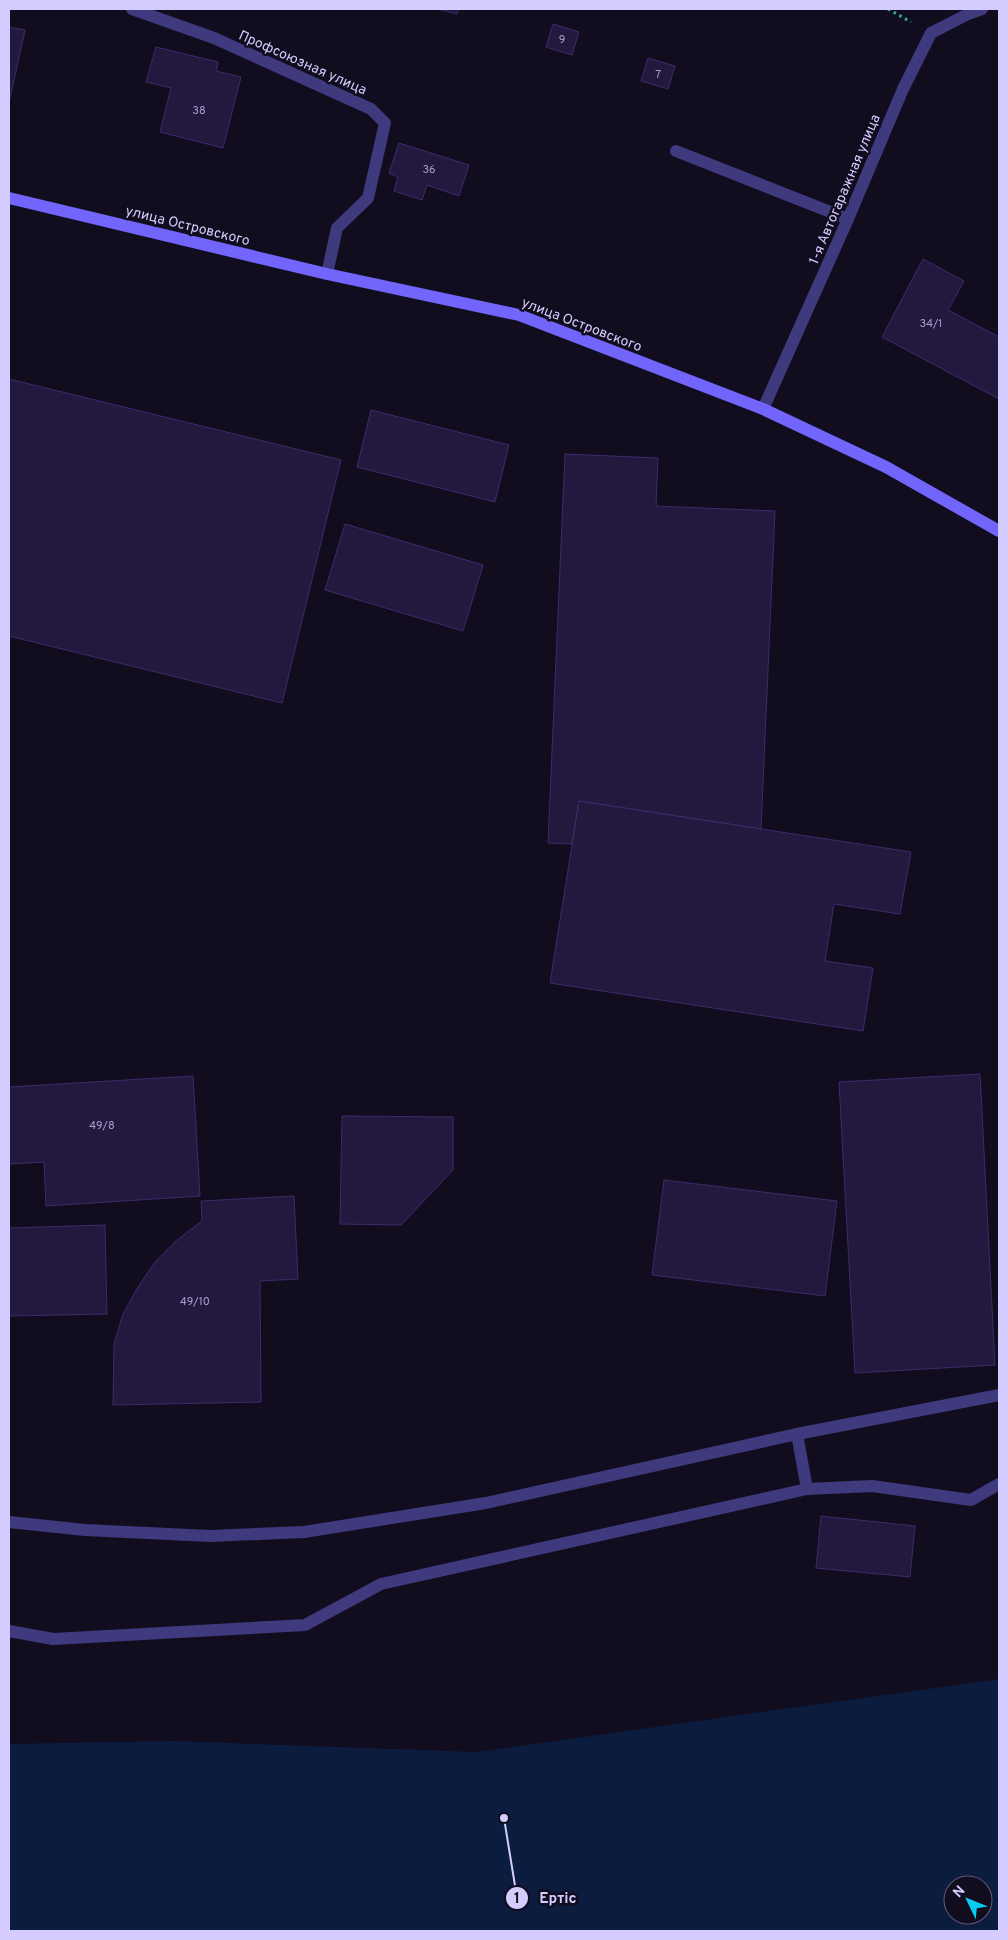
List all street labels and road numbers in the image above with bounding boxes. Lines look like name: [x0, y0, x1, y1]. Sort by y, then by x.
street label: Профсоюзная улица: [236, 27, 369, 99]
street label: 1-я Автогаражная улица: [806, 112, 885, 267]
street label: улица Островского: [124, 203, 252, 250]
street label: улица Островского: [519, 295, 644, 356]

